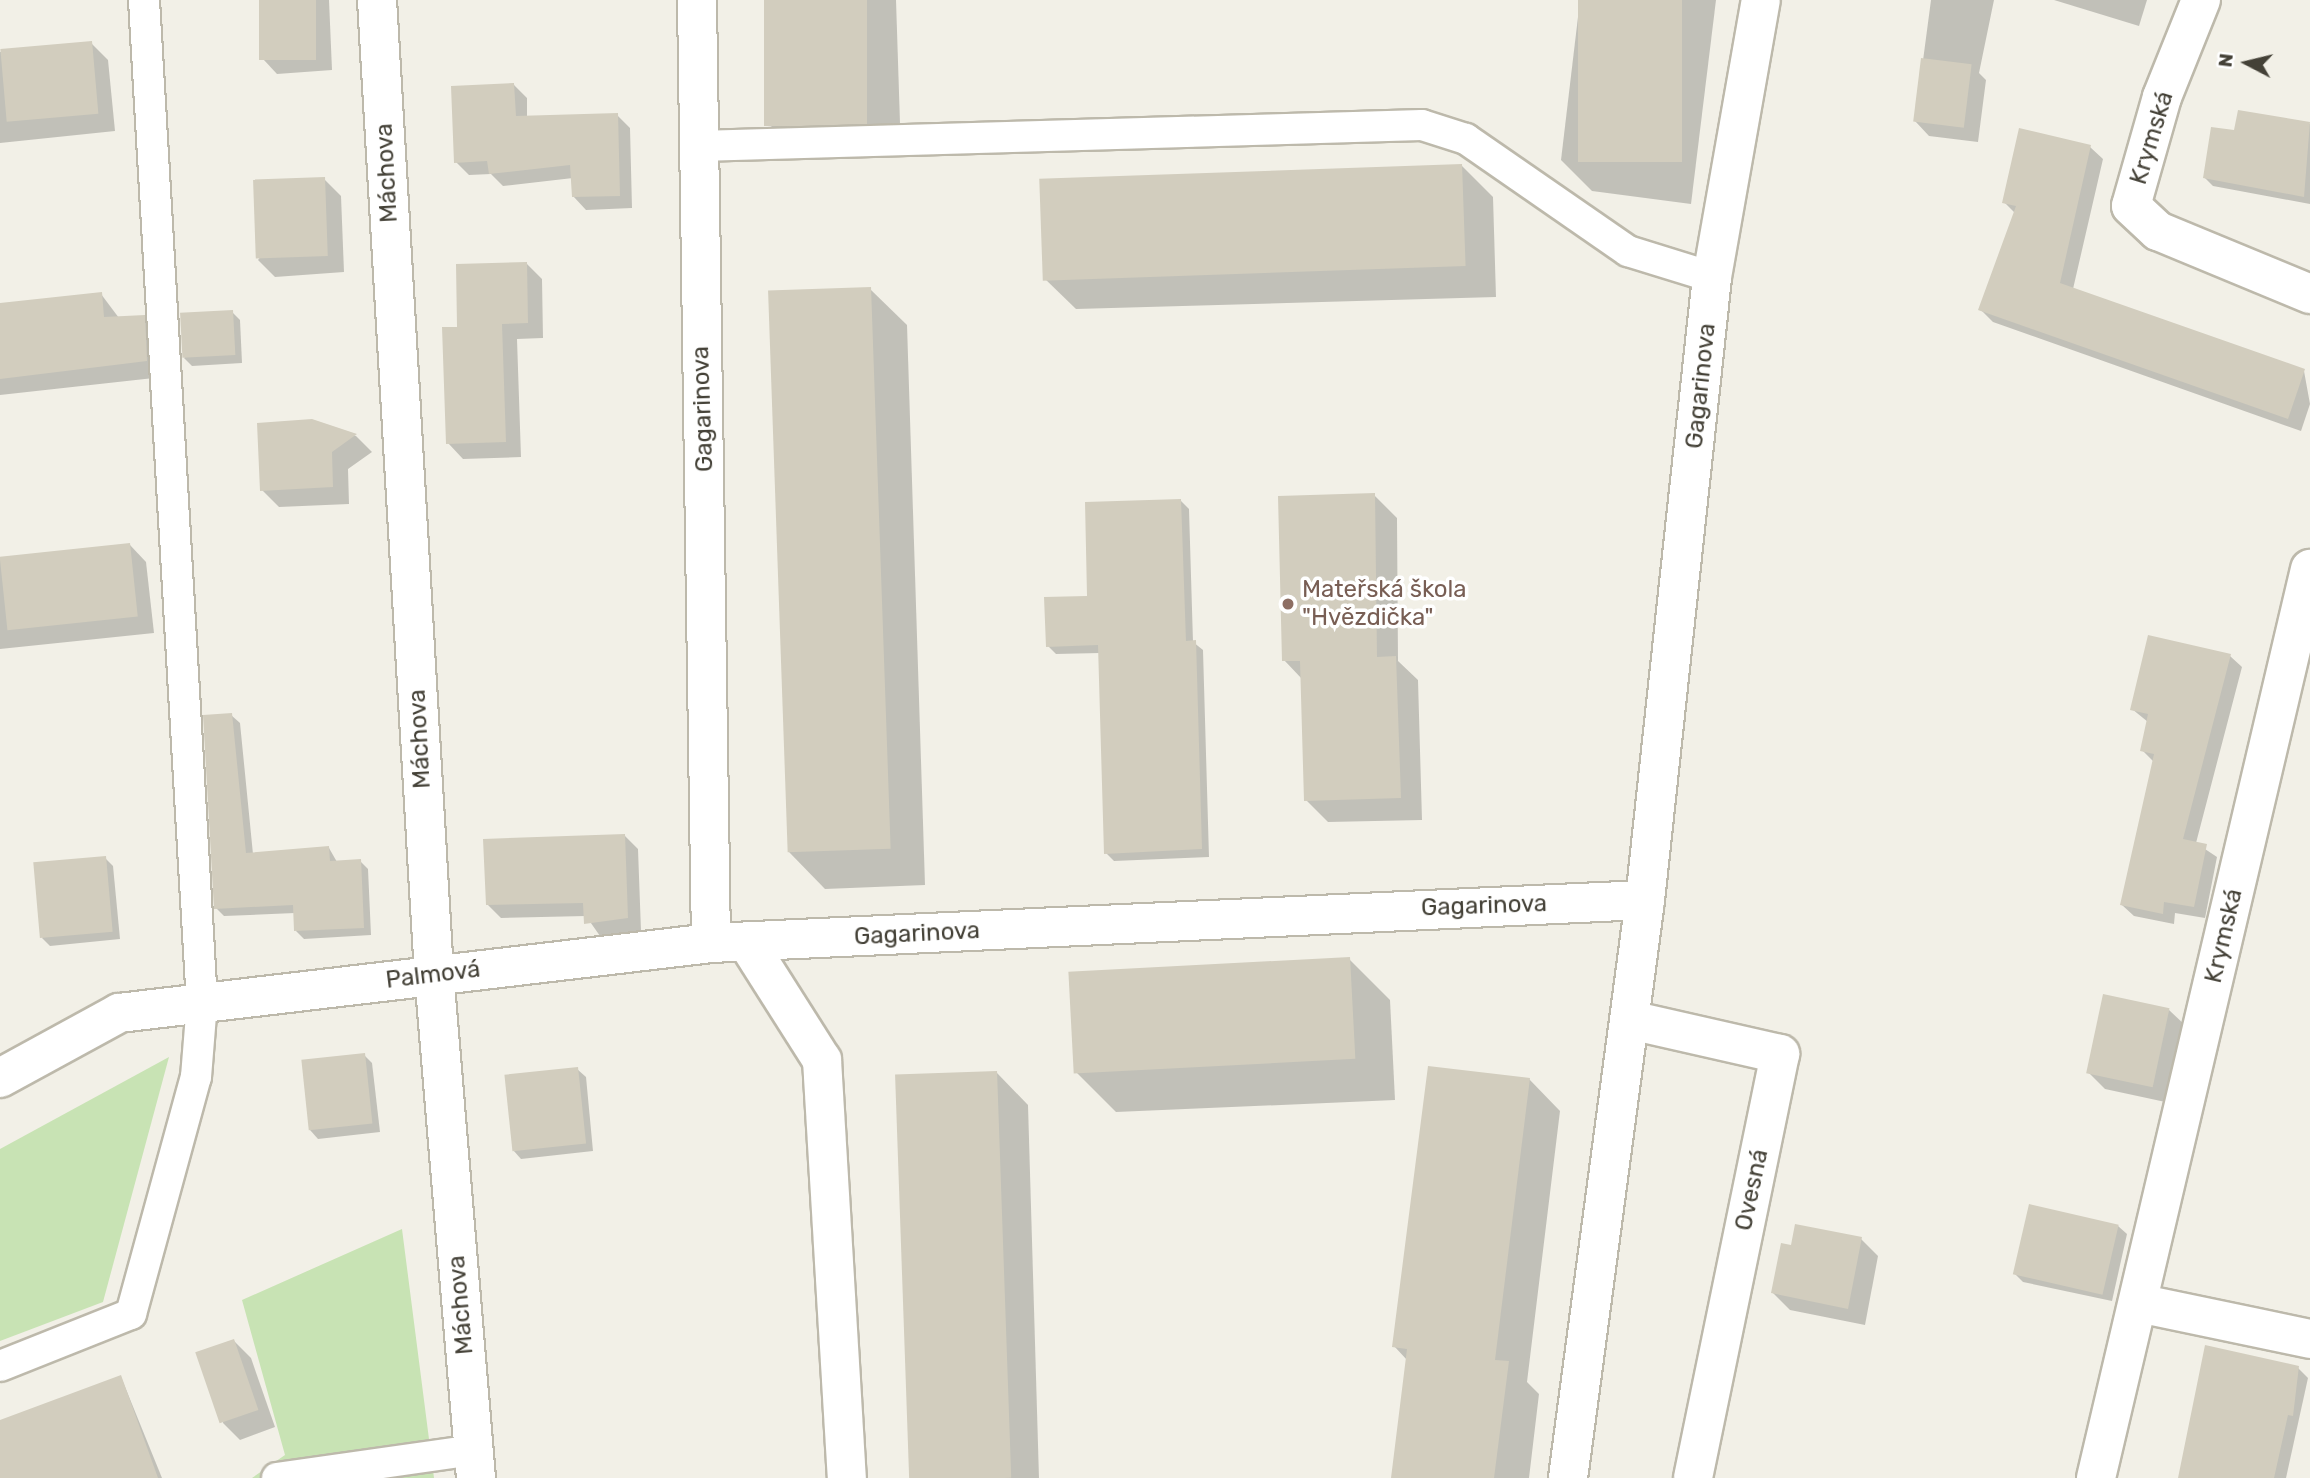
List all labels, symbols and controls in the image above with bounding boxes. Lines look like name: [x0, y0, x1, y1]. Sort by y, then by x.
north arrow: [2212, 28, 2282, 98]
text: N: [2213, 52, 2238, 69]
street label: Krymská: [2124, 88, 2180, 188]
street label: Máchova: [370, 123, 404, 223]
street label: Gagarinova: [1680, 322, 1722, 450]
street label: Gagarinova: [686, 346, 720, 472]
place label: Mateřská škola "Hvězdička": [1302, 576, 1467, 632]
marker: Mateřská škola "Hvězdička": [1280, 596, 1296, 612]
street label: Máchova: [403, 689, 437, 789]
street label: Krymská: [2199, 886, 2249, 986]
street label: Gagarinova: [1421, 889, 1547, 923]
street label: Gagarinova: [853, 916, 981, 952]
street label: Palmová: [384, 955, 482, 995]
street label: Ovesná: [1729, 1147, 1775, 1233]
street label: Máchova: [442, 1254, 480, 1356]

